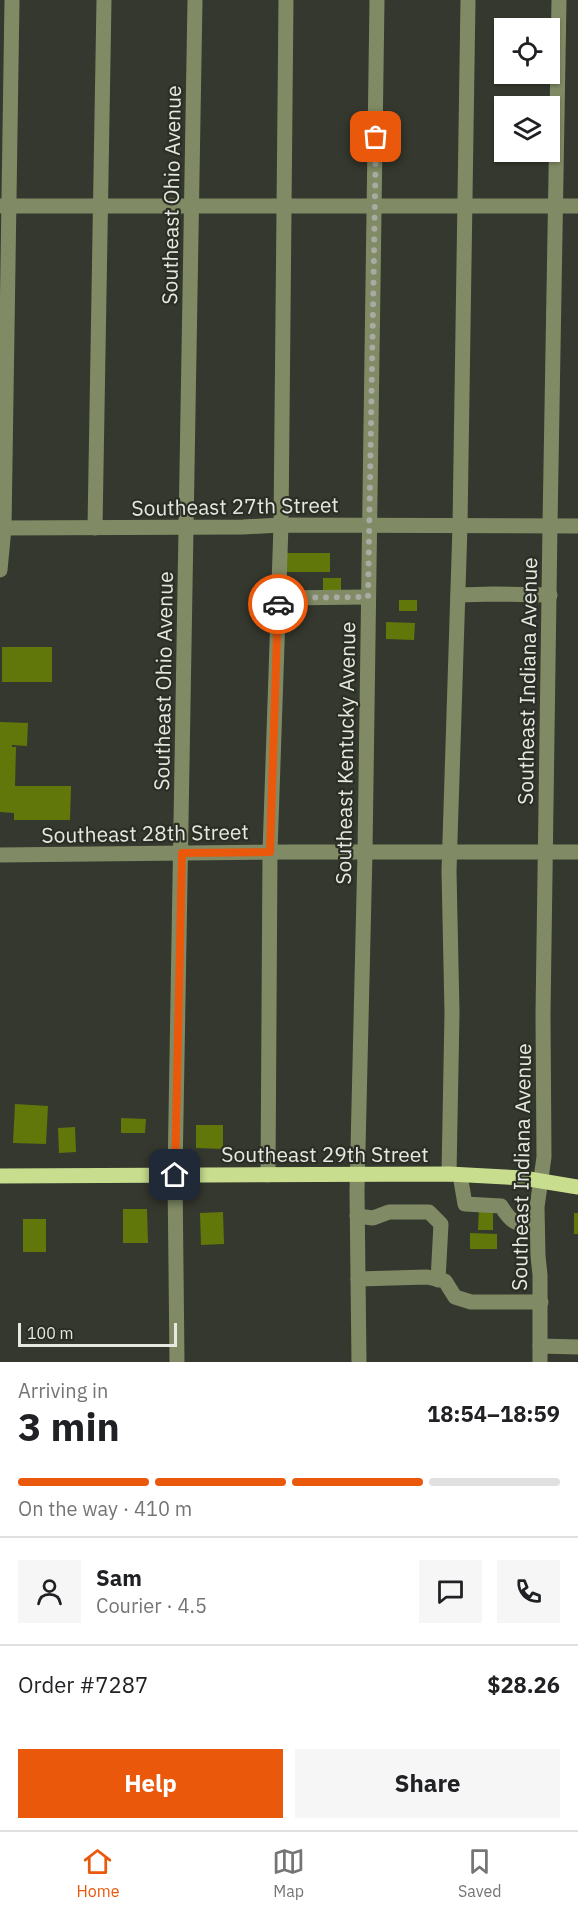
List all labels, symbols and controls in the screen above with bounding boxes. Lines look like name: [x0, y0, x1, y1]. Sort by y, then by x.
map controls: [494, 18, 560, 162]
button: locate: [494, 18, 560, 84]
street label: Southeast Ohio Avenue: [155, 85, 187, 305]
button: layers: [494, 96, 560, 162]
pin: [350, 111, 401, 162]
icon: bag: [359, 120, 392, 153]
street label: Southeast 27th Street: [131, 490, 339, 522]
street label: Southeast Indiana Avenue: [511, 557, 543, 805]
street label: Southeast Ohio Avenue: [147, 571, 179, 791]
courier: [248, 574, 308, 634]
icon: car: [262, 588, 295, 621]
street label: Southeast Kentucky Avenue: [329, 621, 361, 885]
street label: Southeast 28th Street: [41, 817, 249, 849]
street label: Southeast Indiana Avenue: [505, 1043, 537, 1291]
street label: Southeast 29th Street: [221, 1140, 429, 1168]
pin: [149, 1149, 200, 1200]
icon: home: [158, 1158, 191, 1191]
scale bar: [18, 1320, 177, 1348]
text: 100 m: [27, 1323, 74, 1343]
text: Arriving in: [18, 1377, 108, 1404]
text: 18:54–18:59: [427, 1399, 560, 1428]
text: 3 min: [18, 1401, 120, 1452]
text: On the way · 410 m: [18, 1495, 192, 1522]
button: person: [18, 1560, 81, 1623]
button: chat: [419, 1560, 482, 1623]
button: phone: [497, 1560, 560, 1623]
text: Sam: [96, 1563, 142, 1592]
text: Courier · 4.5: [96, 1592, 207, 1619]
text: Order #7287: [18, 1670, 148, 1699]
text: $28.26: [487, 1670, 560, 1699]
button: Help: [18, 1749, 283, 1818]
button: Share: [295, 1749, 560, 1818]
tab: Home: [76, 1845, 119, 1901]
tab: Map: [272, 1845, 305, 1901]
tab: Saved: [458, 1845, 502, 1901]

